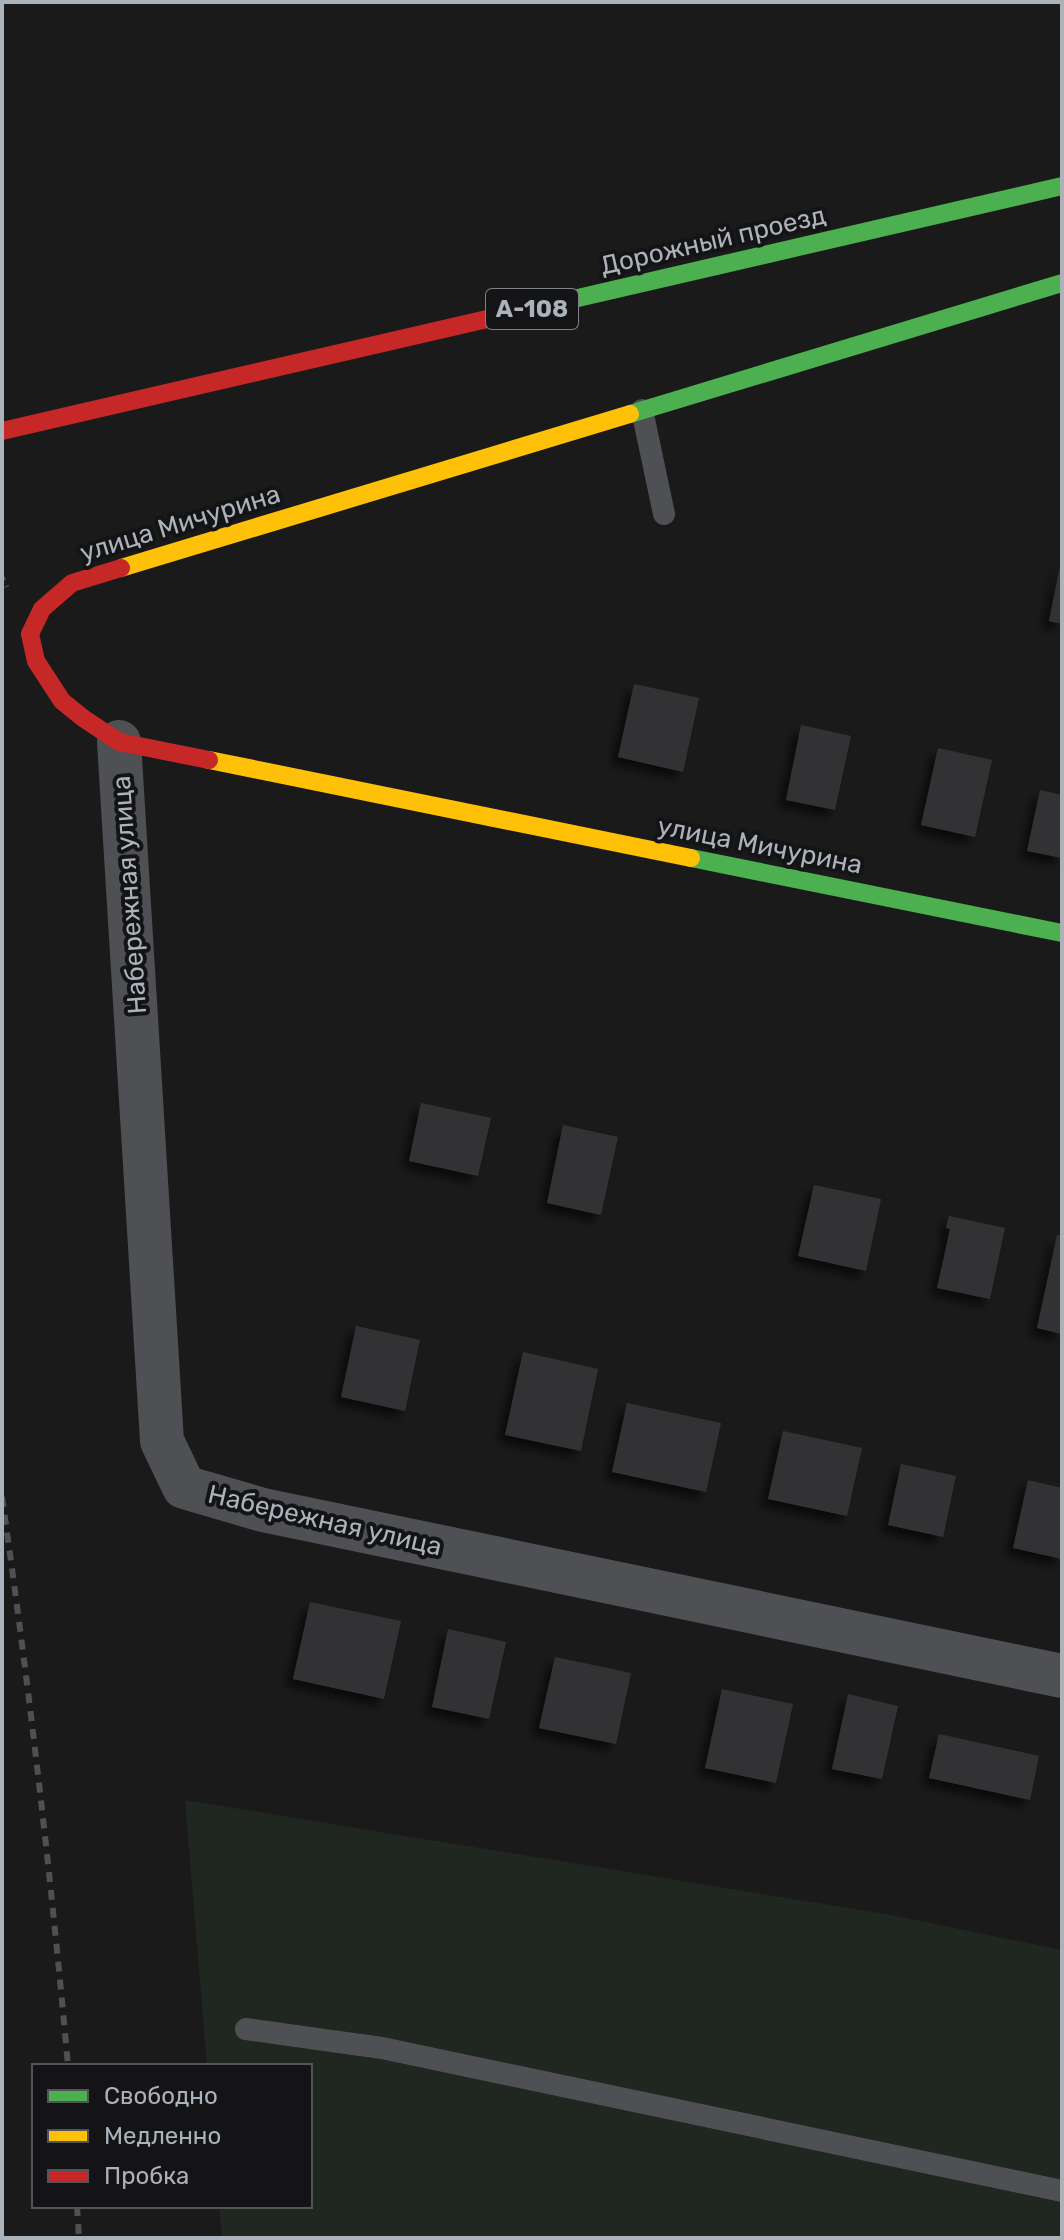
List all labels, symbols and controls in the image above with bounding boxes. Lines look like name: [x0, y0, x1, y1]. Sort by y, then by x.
street label: Дорожный проезд: [597, 199, 829, 281]
road number: А-108: [486, 289, 578, 329]
street label: улица Мичурина: [76, 478, 284, 569]
street label: Набережная улица: [106, 775, 153, 1015]
street label: улица Мичурина: [655, 810, 865, 881]
street label: Набережная улица: [205, 1479, 445, 1562]
legend: [32, 2064, 312, 2208]
text: Свободно: [104, 2082, 218, 2110]
text: Медленно: [104, 2122, 221, 2150]
text: Пробка: [104, 2162, 189, 2190]

